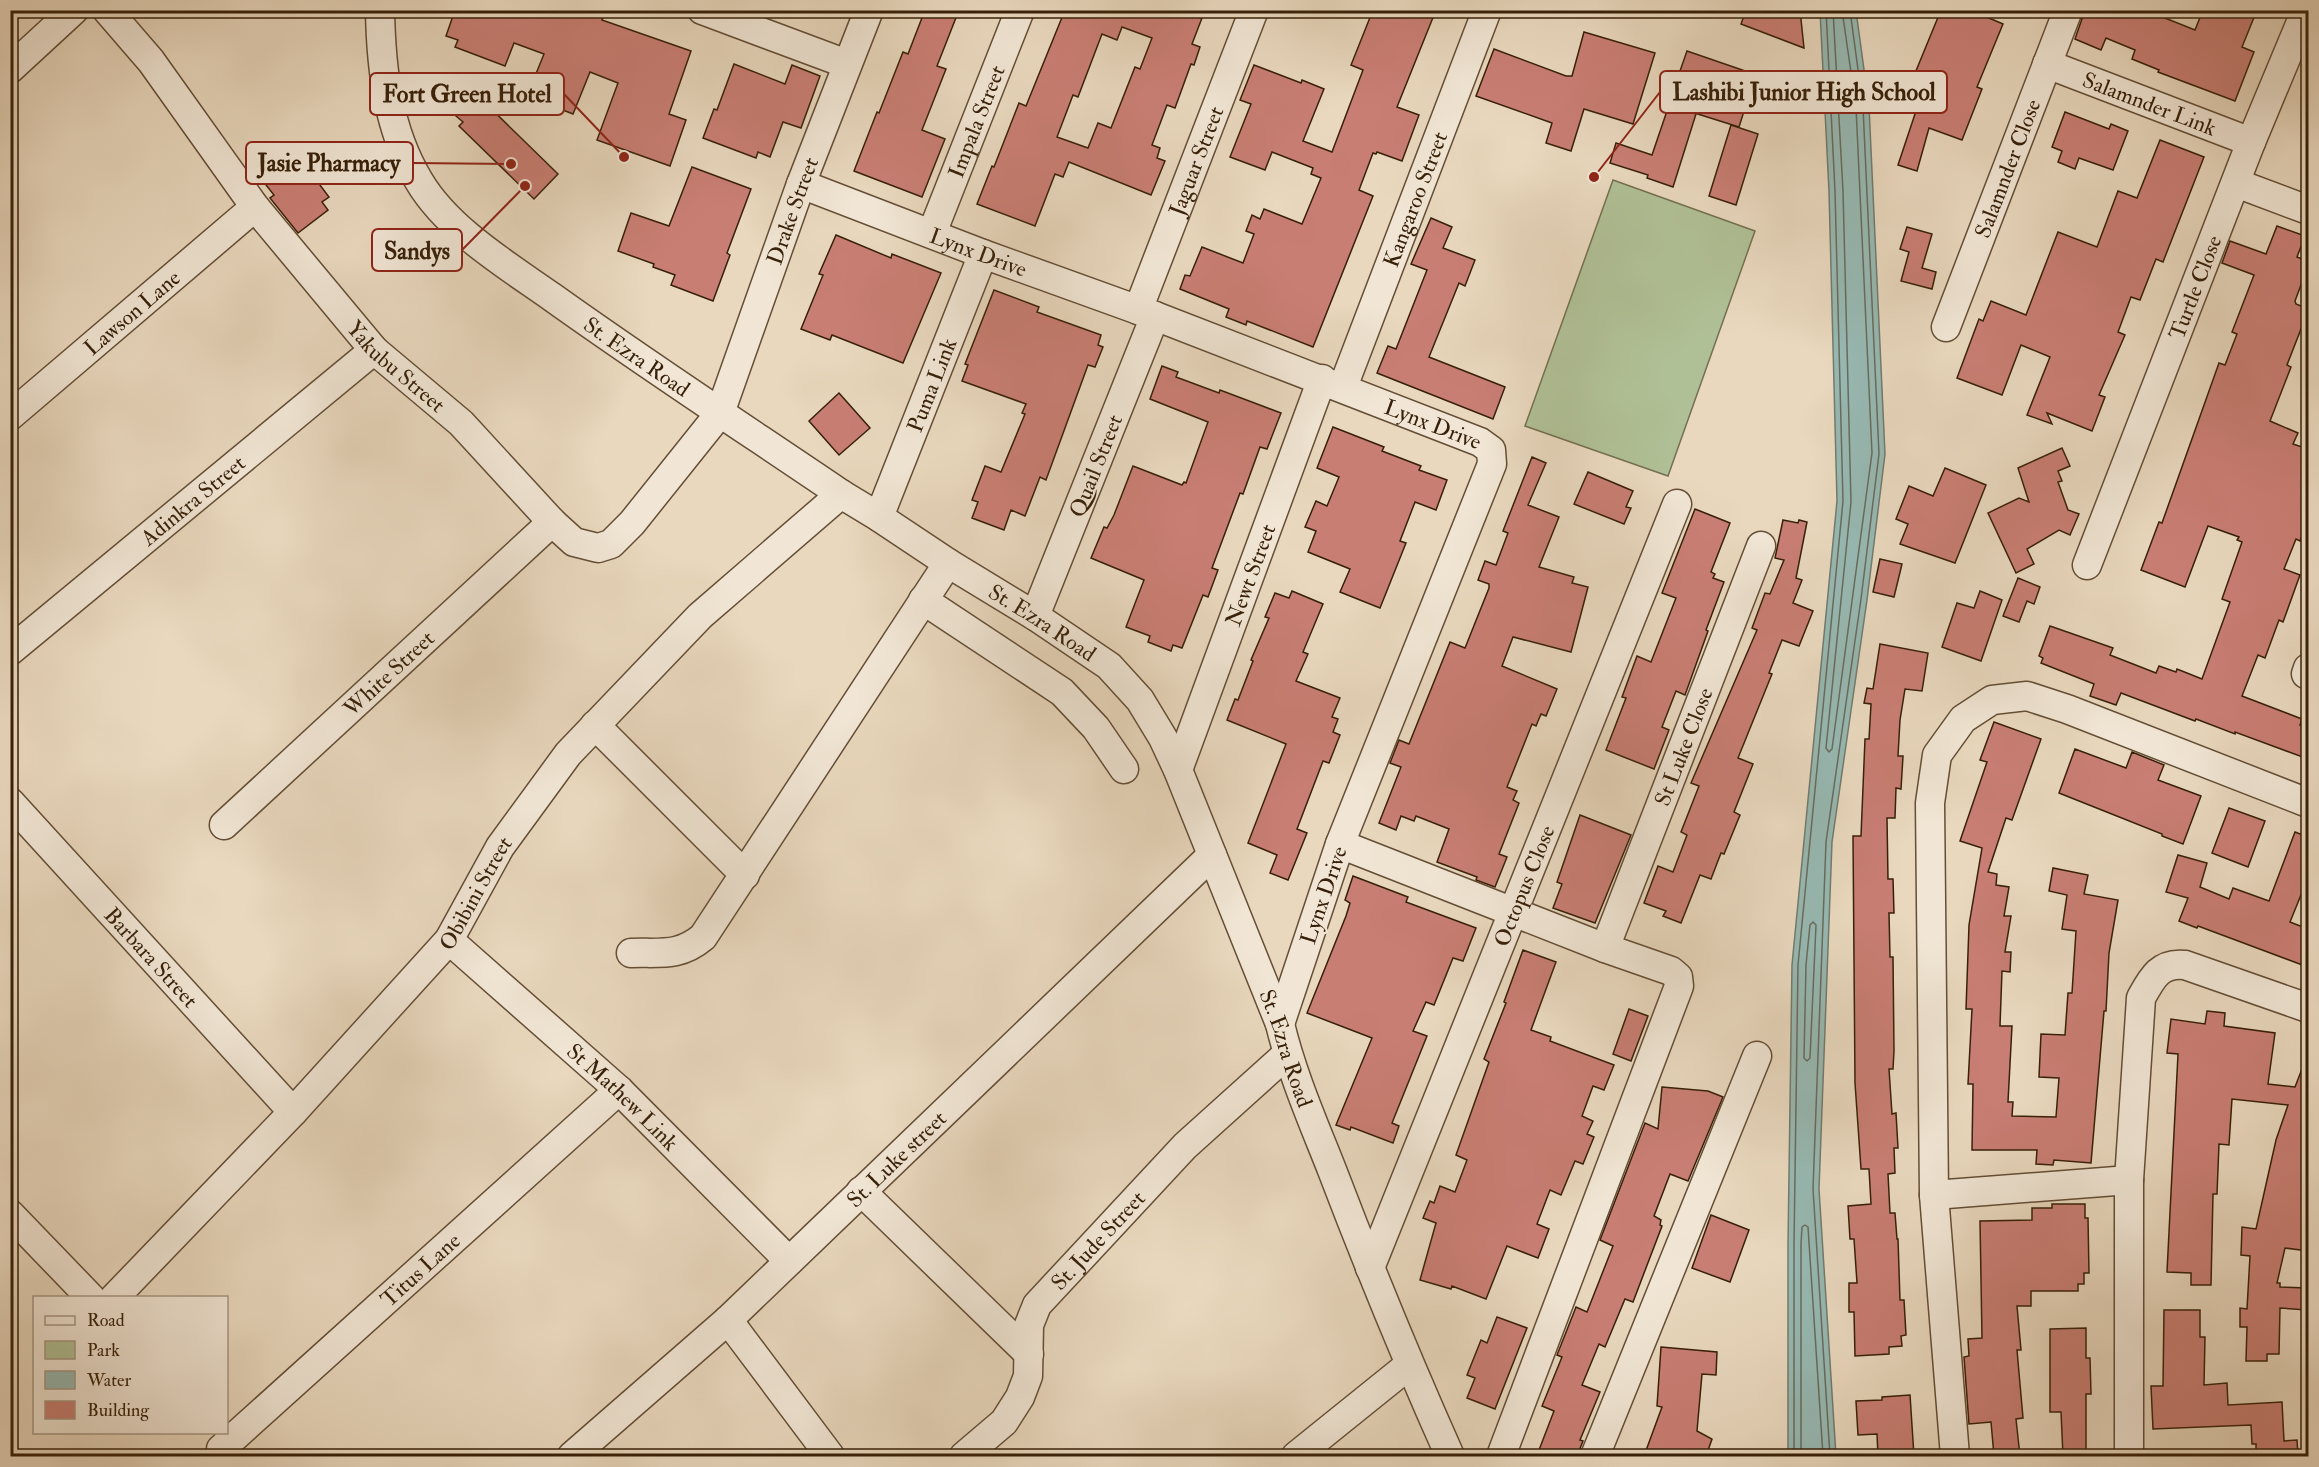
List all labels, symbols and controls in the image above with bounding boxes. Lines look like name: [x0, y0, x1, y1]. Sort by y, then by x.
street label: Impala Street: [942, 61, 1012, 182]
street label: Salamnder Link: [2079, 66, 2221, 143]
callout: Lashibi Junior High School: [1660, 71, 1947, 113]
callout: Fort Green Hotel: [370, 73, 564, 115]
text: Lashibi Junior High School: [1672, 77, 1937, 108]
text: Fort Green Hotel: [382, 79, 552, 110]
street label: Salamnder Close: [1969, 95, 2047, 242]
street label: Jaguar Street: [1163, 103, 1230, 221]
street label: Kangaroo Street: [1377, 128, 1454, 271]
callout: Jasie Pharmacy: [246, 142, 413, 184]
text: Jasie Pharmacy: [257, 148, 402, 179]
street label: Drake Street: [761, 153, 825, 269]
street label: Lynx Drive: [925, 222, 1031, 284]
callout: Sandys: [372, 229, 462, 271]
street label: Turtle Close: [2163, 232, 2228, 343]
text: Sandys: [384, 236, 450, 267]
street label: Lawson Lane: [78, 264, 186, 362]
street label: St. Ezra Road: [578, 311, 695, 403]
street label: Yakubu Street: [340, 315, 451, 419]
street label: Puma Link: [901, 334, 963, 436]
street label: Lynx Drive: [1380, 393, 1485, 456]
street label: Quail Street: [1063, 411, 1129, 521]
street label: Adinkra Street: [134, 449, 251, 553]
street label: Newt Street: [1219, 520, 1282, 630]
street label: St. Ezra Road: [983, 578, 1101, 668]
street label: White Street: [337, 625, 441, 723]
street label: St Luke Close: [1649, 684, 1720, 810]
street label: Octopus Close: [1488, 821, 1561, 951]
street label: Obibini Street: [433, 831, 518, 957]
street label: Lynx Drive: [1294, 843, 1354, 948]
street label: Barbara Street: [98, 902, 204, 1014]
street label: St. Ezra Road: [1253, 985, 1319, 1112]
street label: St Mathew Link: [561, 1037, 684, 1157]
street label: St. Luke street: [841, 1105, 953, 1214]
street label: St. Jude Street: [1045, 1185, 1151, 1296]
street label: Titus Lane: [375, 1227, 466, 1313]
legend: [33, 1296, 228, 1434]
text: Road: [87, 1309, 125, 1332]
text: Park: [87, 1339, 120, 1362]
text: Water: [86, 1369, 131, 1392]
text: Building: [87, 1399, 150, 1422]

